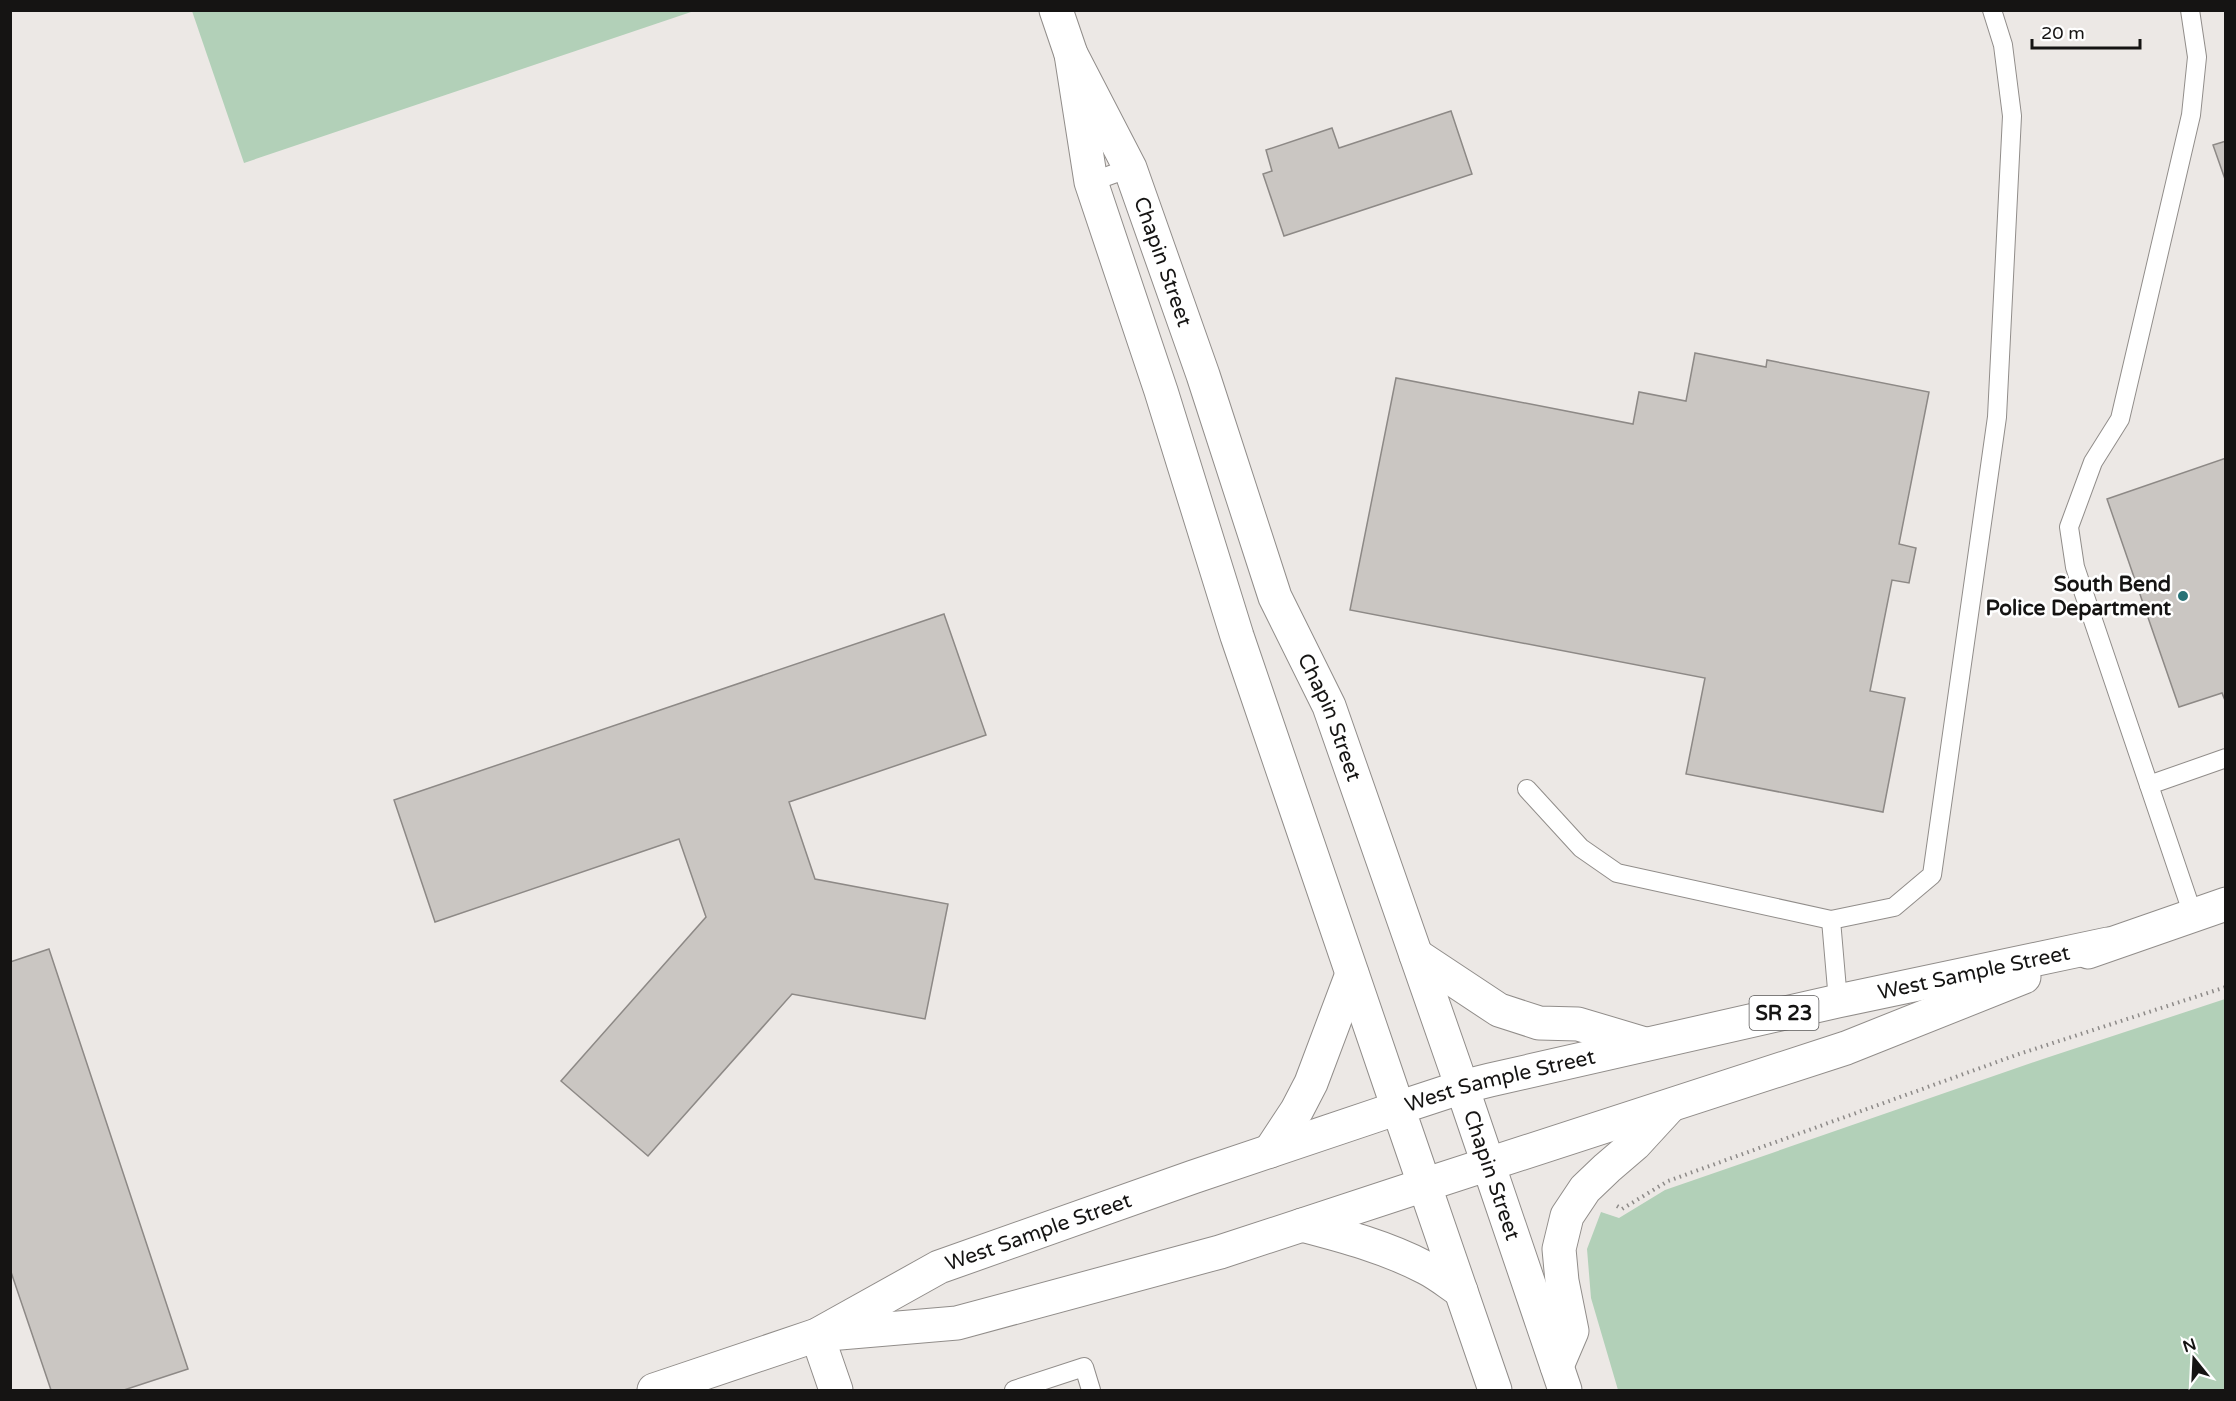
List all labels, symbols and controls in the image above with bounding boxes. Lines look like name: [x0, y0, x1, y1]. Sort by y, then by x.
scale bar: [2032, 12, 2140, 50]
text: 20 m: [2041, 22, 2085, 44]
street label: Chapin Street: [1128, 193, 1197, 330]
place label: South Bend Police Department: [1985, 572, 2171, 621]
marker: South Bend Police Department: [2176, 589, 2190, 603]
street label: Chapin Street: [1292, 649, 1366, 785]
street label: West Sample Street: [1876, 940, 2072, 1005]
road number: SR 23: [1750, 996, 1818, 1030]
street label: West Sample Street: [1402, 1045, 1598, 1118]
street label: Chapin Street: [1458, 1107, 1525, 1244]
street label: West Sample Street: [942, 1188, 1135, 1277]
north arrow: [2164, 1329, 2224, 1389]
text: N: [2180, 1334, 2199, 1357]

